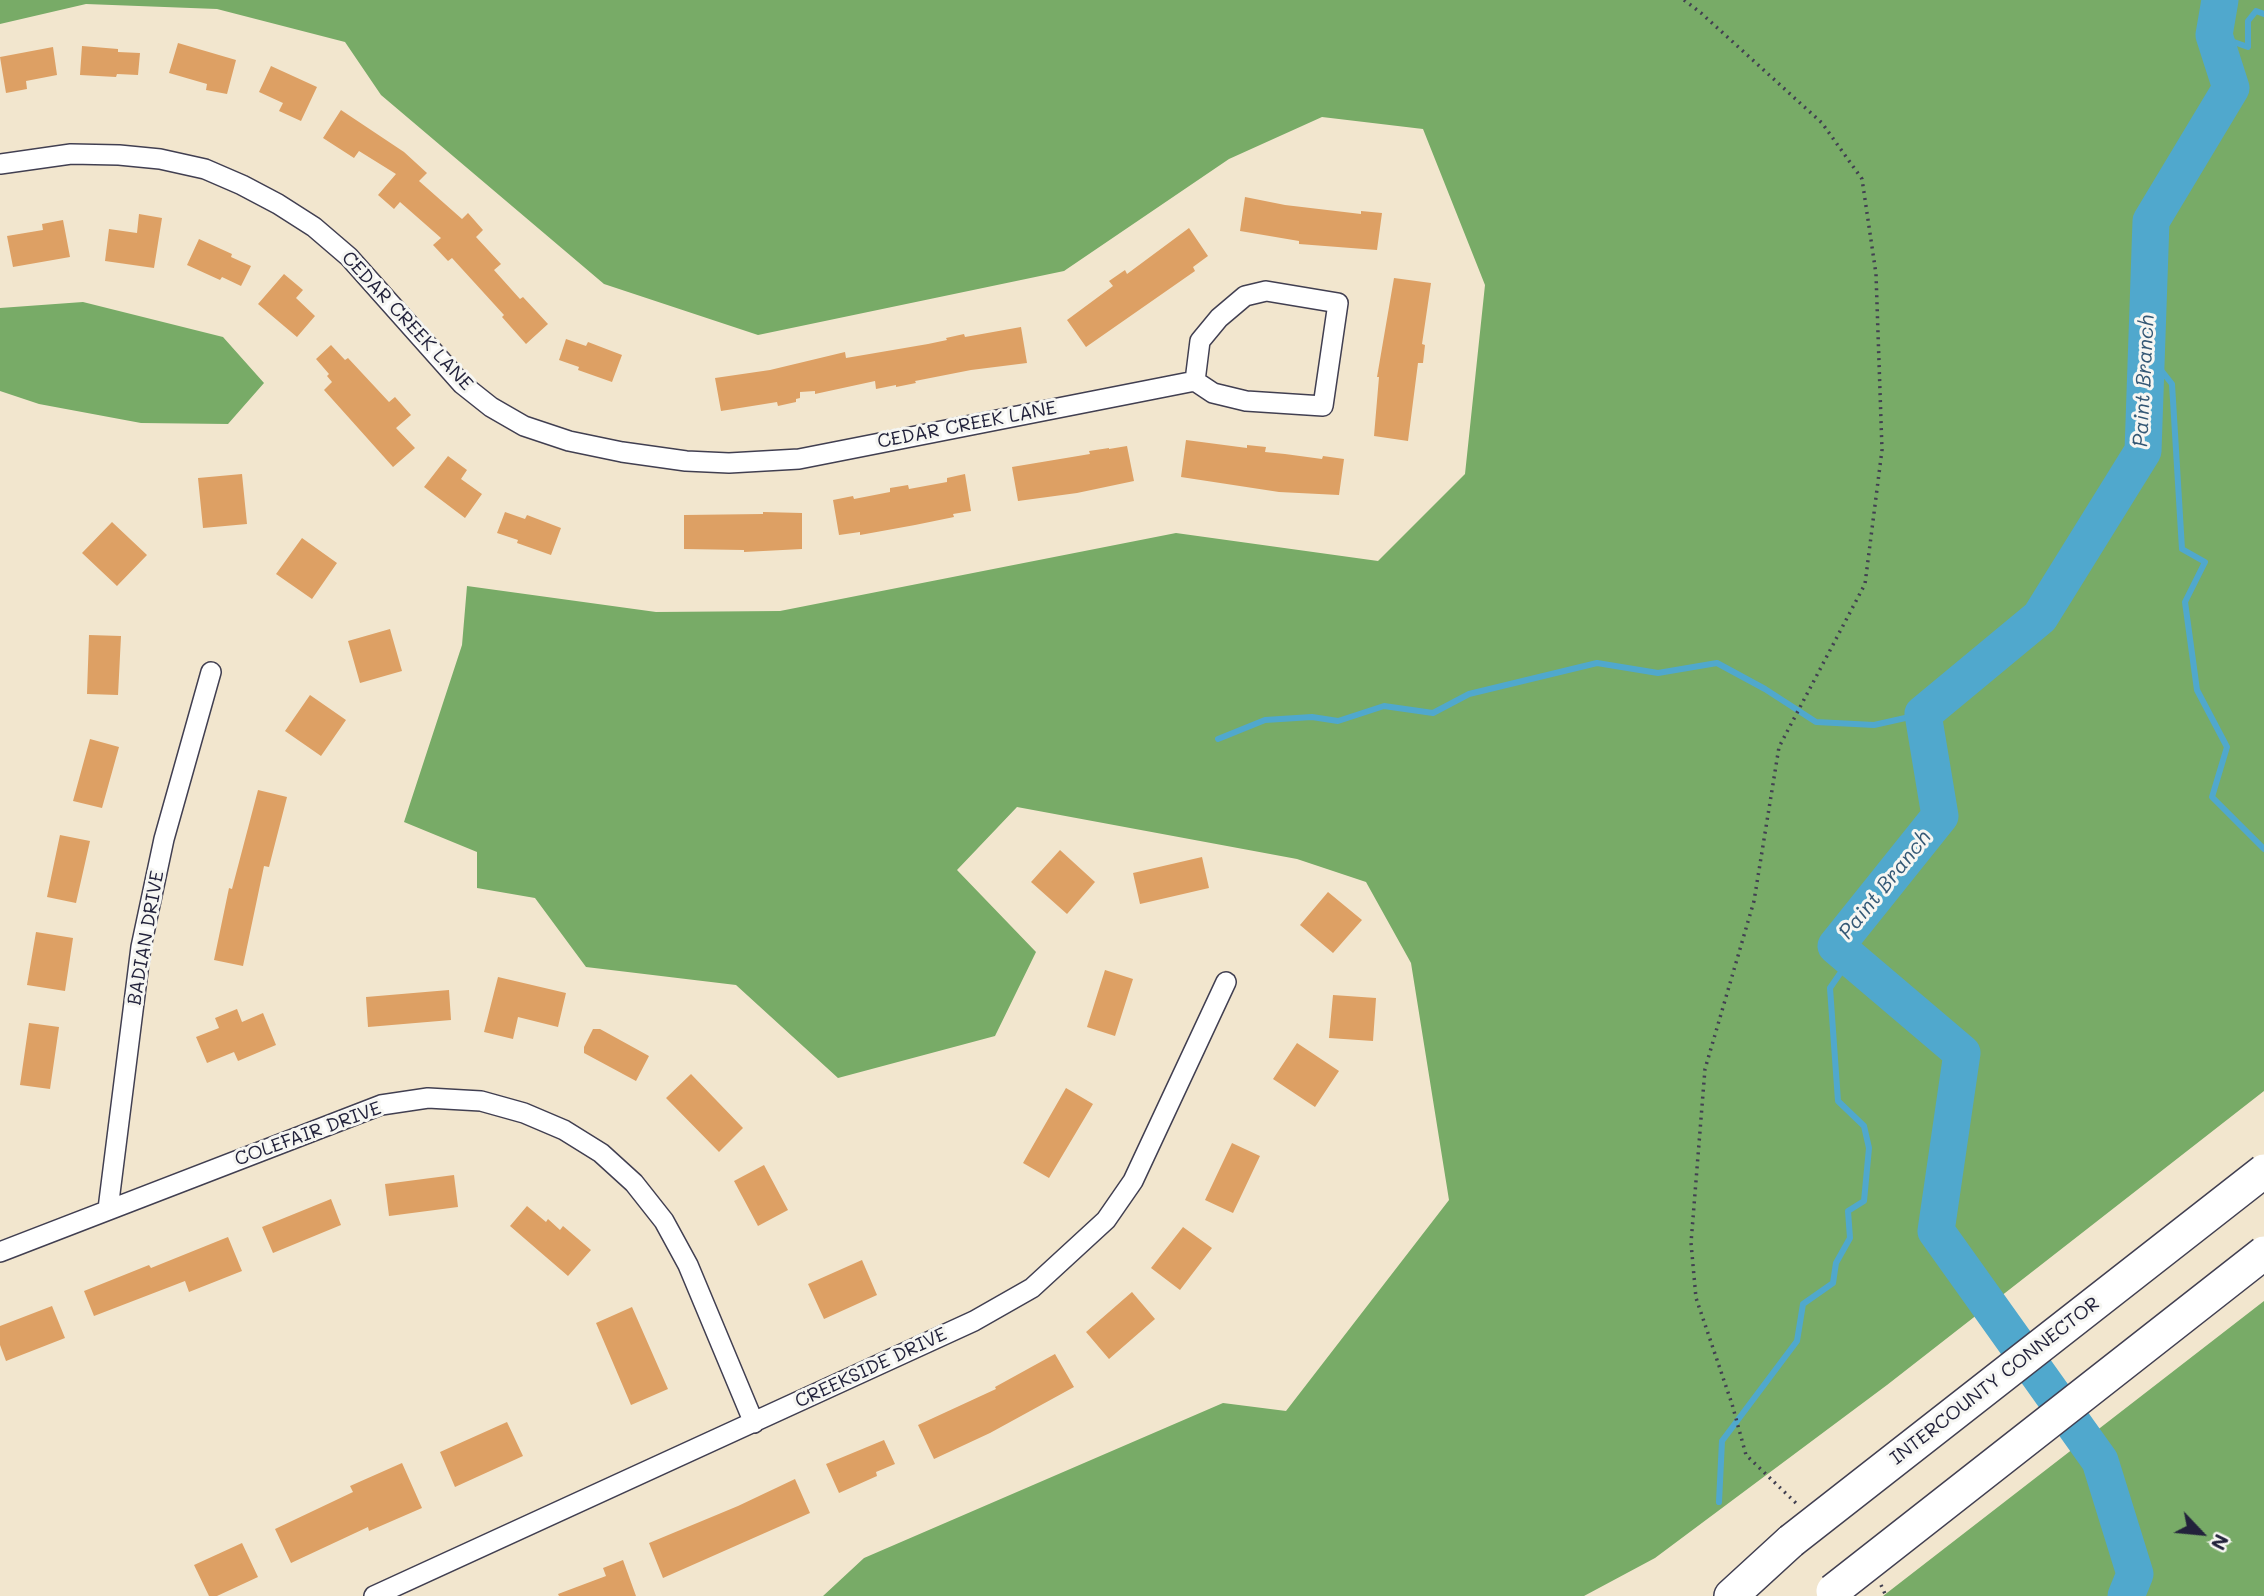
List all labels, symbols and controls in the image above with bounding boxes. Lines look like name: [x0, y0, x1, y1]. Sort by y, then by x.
street label: CEDAR CREEK LANE: [337, 247, 477, 395]
water label: Paint Branch: [2128, 314, 2160, 448]
street label: CEDAR CREEK LANE: [875, 396, 1059, 454]
water label: Paint Branch: [1834, 826, 1936, 944]
street label: BADIAN DRIVE: [123, 869, 169, 1007]
street label: COLEFAIR DRIVE: [232, 1097, 384, 1171]
street label: INTERCOUNTY CONNECTOR: [1886, 1292, 2104, 1470]
street label: CREEKSIDE DRIVE: [792, 1323, 950, 1413]
north arrow: [2166, 1498, 2236, 1568]
text: N: [2206, 1530, 2235, 1554]

